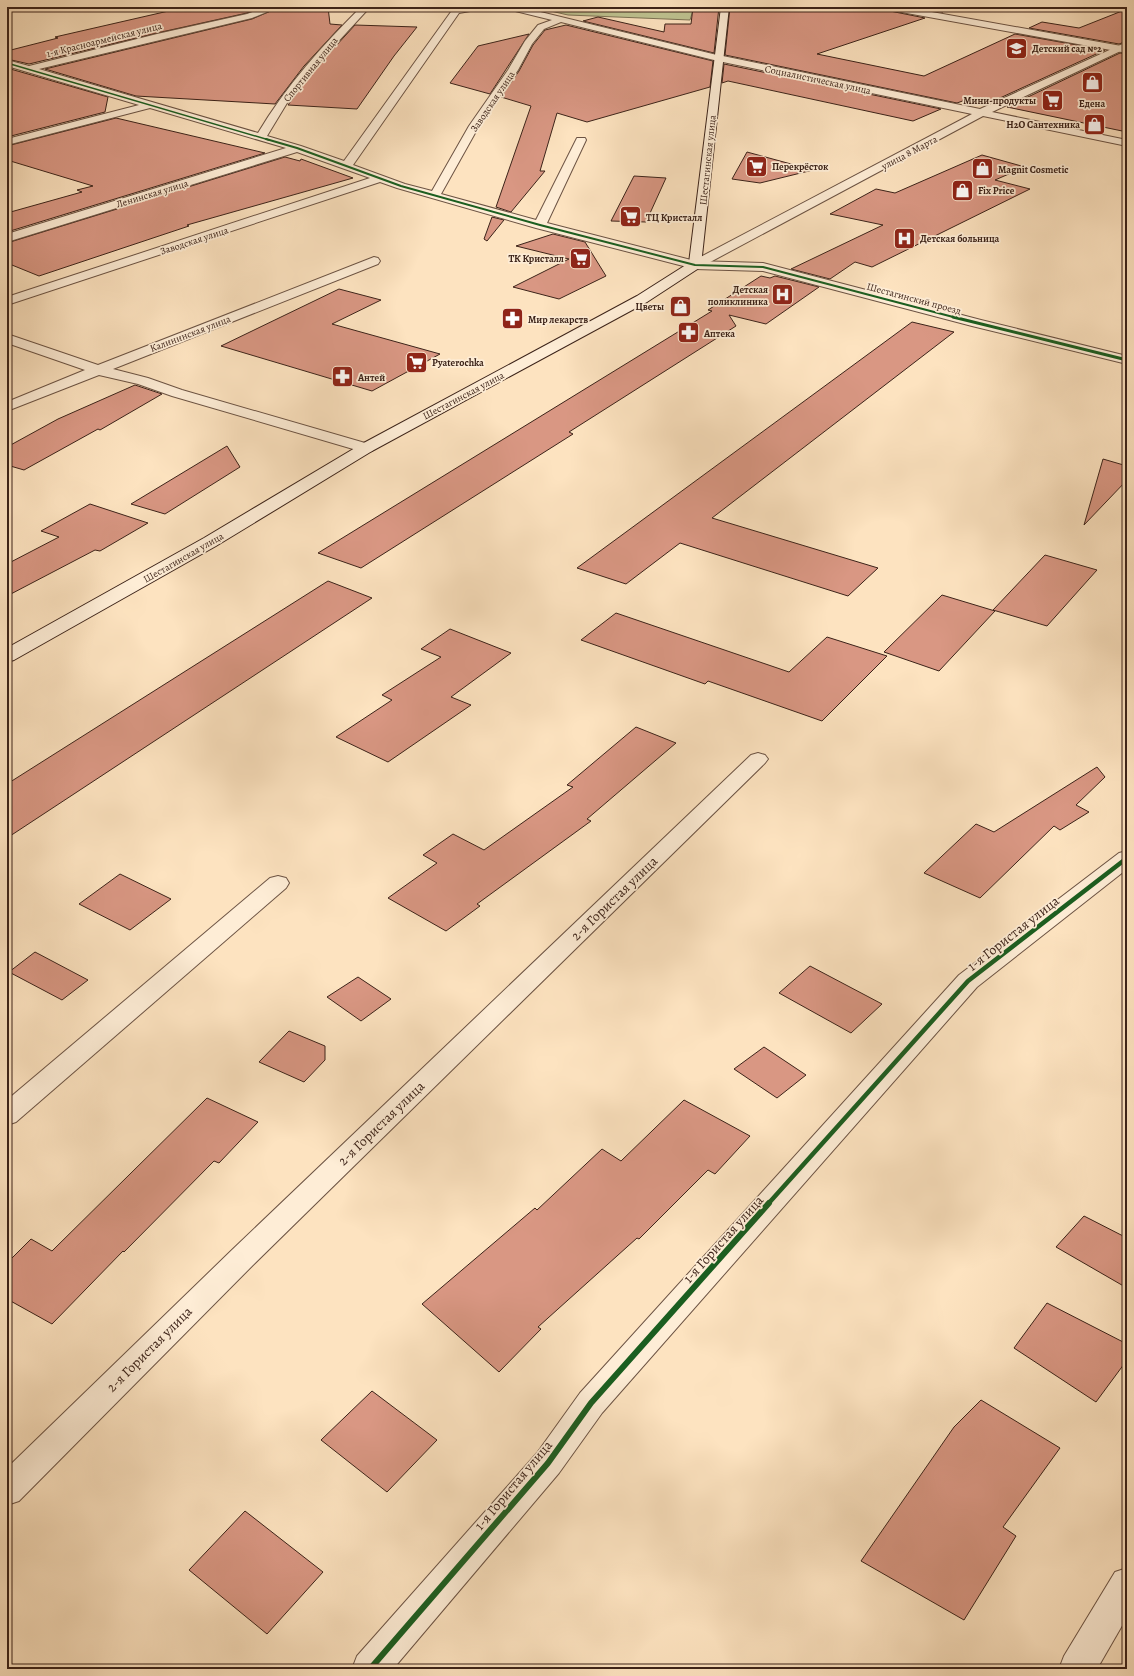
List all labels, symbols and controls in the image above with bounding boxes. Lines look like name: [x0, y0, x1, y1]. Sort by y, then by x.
street label: 1-я Красноармейская улица: [45, 19, 164, 61]
street label: Спортивная улица: [280, 34, 342, 105]
school or university icon: Детский сад №2: [1004, 35, 1030, 61]
place label: Детский сад №2: [1032, 42, 1102, 55]
street label: Социалистическая улица: [764, 62, 873, 97]
street label: Заводская улица: [467, 68, 518, 134]
shop icon: Едена: [1079, 70, 1105, 96]
supermarket icon: Мини-продукты: [1039, 87, 1065, 113]
place label: Мини-продукты: [963, 94, 1036, 107]
place label: Едена: [1079, 97, 1105, 110]
shop icon: H2O Сантехника: [1082, 111, 1108, 137]
street label: Шестагинская улица: [696, 114, 719, 206]
place label: H2O Сантехника: [1006, 118, 1080, 131]
street label: улица 8 Марта: [878, 132, 940, 174]
supermarket icon: Перекрёсток: [743, 153, 769, 179]
shop icon: Magnit Cosmetic: [970, 156, 996, 182]
place label: Перекрёсток: [772, 160, 829, 173]
place label: Magnit Cosmetic: [998, 163, 1069, 176]
street label: Ленинская улица: [115, 176, 190, 211]
shop icon: Fix Price: [950, 177, 976, 203]
place label: Fix Price: [978, 184, 1015, 197]
supermarket icon: ТЦ Кристалл: [618, 204, 644, 230]
place label: ТЦ Кристалл: [646, 211, 702, 224]
street label: Заводская улица: [158, 223, 230, 258]
hospital icon: Детская больница: [892, 225, 918, 251]
place label: Детская больница: [920, 232, 1000, 245]
supermarket icon: ТК Кристалл: [567, 245, 593, 271]
place label: ТК Кристалл: [508, 252, 564, 265]
street label: Шестагинский проезд: [865, 280, 963, 318]
hospital icon: Детская поликлиника: [770, 282, 796, 308]
place label: Детская поликлиника: [708, 283, 768, 308]
shop icon: Цветы: [667, 293, 693, 319]
place label: Цветы: [635, 300, 664, 313]
pharmacy icon: Мир лекарств: [500, 306, 526, 332]
street label: Калининская улица: [148, 312, 233, 355]
place label: Мир лекарств: [528, 313, 588, 326]
pharmacy icon: Аптека: [676, 320, 702, 346]
place label: Аптека: [703, 327, 735, 340]
supermarket icon: Pyaterochka: [403, 349, 429, 375]
place label: Pyaterochka: [432, 356, 484, 369]
pharmacy icon: Антей: [330, 364, 356, 390]
street label: Шестагинская улица: [420, 368, 507, 422]
place label: Антей: [357, 371, 385, 384]
street label: Шестагинская улица: [141, 529, 226, 586]
street label: 2-я Гористая улица: [567, 852, 662, 945]
street label: 1-я Гористая улица: [963, 891, 1064, 975]
street label: 2-я Гористая улица: [334, 1077, 429, 1170]
street label: 1-я Гористая улица: [679, 1191, 768, 1287]
street label: 2-я Гористая улица: [102, 1302, 197, 1396]
street label: 1-я Гористая улица: [470, 1436, 557, 1534]

